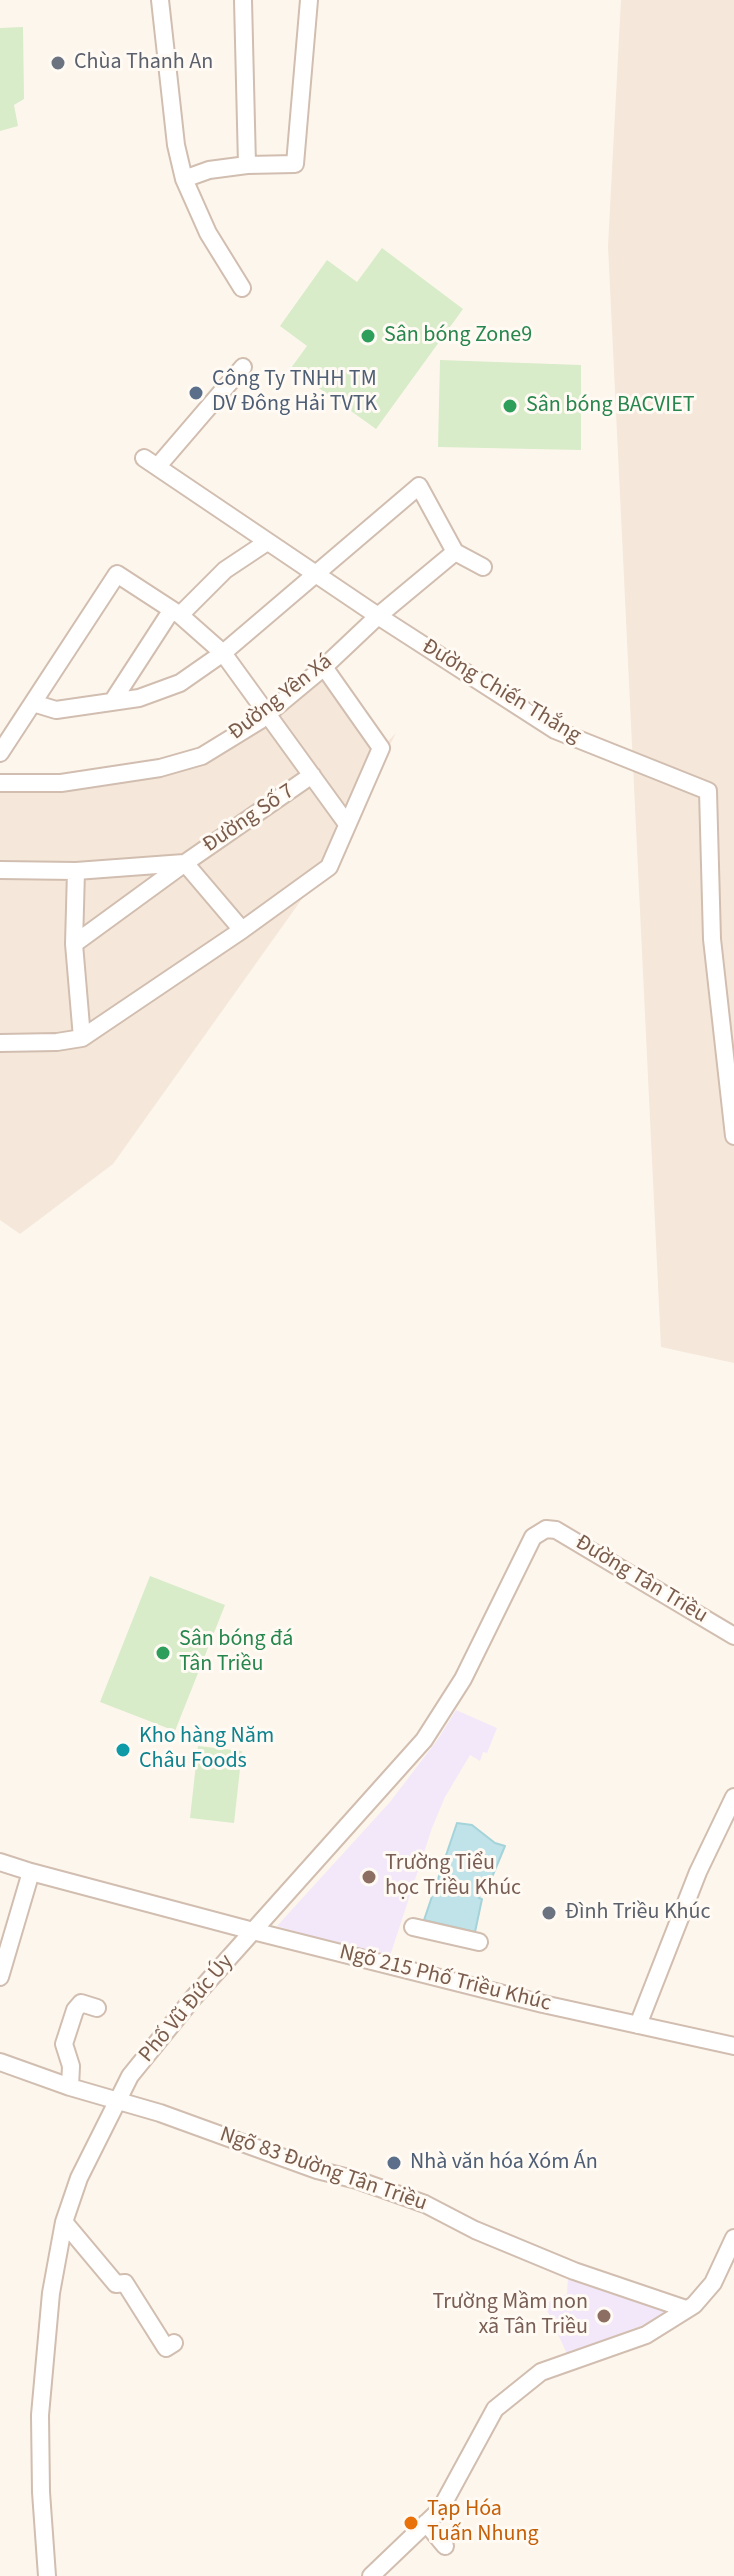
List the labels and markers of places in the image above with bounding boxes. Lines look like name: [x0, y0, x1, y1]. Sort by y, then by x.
place label: Chùa Thanh An: [74, 50, 213, 76]
marker: Chùa Thanh An: [49, 54, 67, 72]
place label: Sân bóng Zone9: [384, 323, 532, 349]
marker: Sân bóng Zone9: [359, 327, 377, 345]
place label: Công Ty TNHH TM DV Đông Hải TVTK: [212, 367, 377, 418]
marker: Công Ty TNHH TM DV Đông Hải TVTK: [187, 384, 205, 402]
place label: Sân bóng BACVIET: [526, 393, 695, 419]
marker: Sân bóng BACVIET: [501, 397, 519, 415]
place label: Sân bóng đá Tân Triều: [179, 1627, 293, 1678]
marker: Sân bóng đá Tân Triều: [154, 1644, 172, 1662]
place label: Kho hàng Năm Châu Foods: [139, 1724, 274, 1776]
marker: Kho hàng Năm Châu Foods: [114, 1741, 132, 1759]
place label: Trường Tiểu học Triều Khúc: [385, 1851, 521, 1902]
marker: Trường Tiểu học Triều Khúc: [360, 1868, 378, 1886]
place label: Đình Triều Khúc: [565, 1900, 711, 1926]
marker: Đình Triều Khúc: [540, 1904, 558, 1922]
place label: Nhà văn hóa Xóm Án: [410, 2150, 598, 2176]
marker: Nhà văn hóa Xóm Án: [385, 2154, 403, 2172]
place label: Trường Mầm non xã Tân Triều: [432, 2290, 588, 2342]
marker: Trường Mầm non xã Tân Triều: [595, 2307, 613, 2325]
place label: Tạp Hóa Tuấn Nhung: [427, 2497, 539, 2548]
marker: Tạp Hóa Tuấn Nhung: [402, 2514, 420, 2532]

